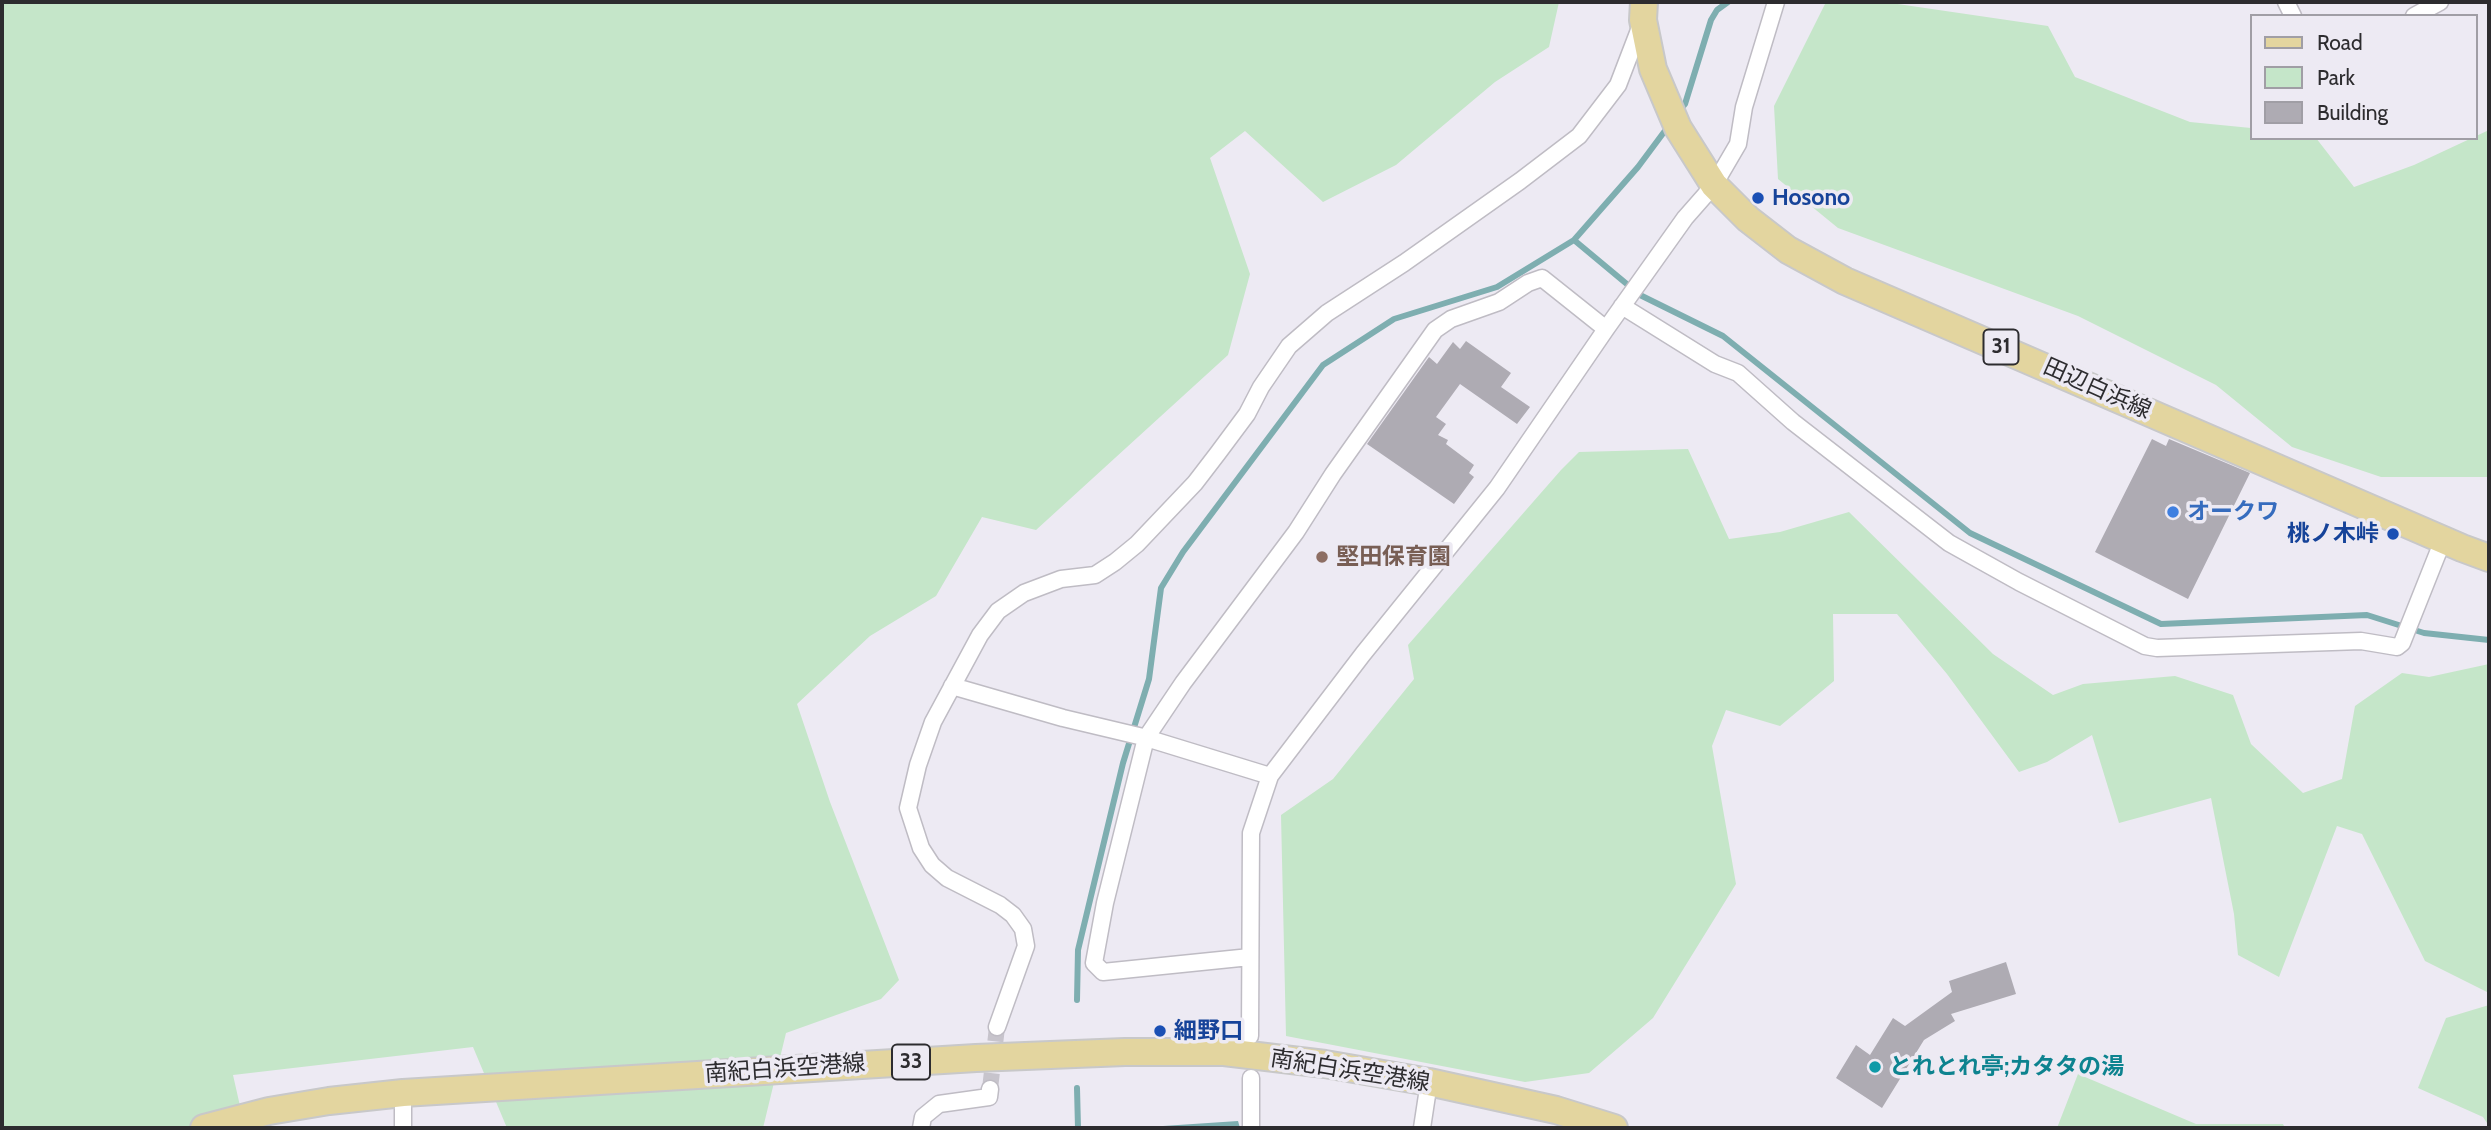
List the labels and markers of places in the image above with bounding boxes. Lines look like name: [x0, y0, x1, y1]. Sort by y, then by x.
place label: Hosono: [1772, 184, 1850, 212]
marker: Hosono: [1750, 190, 1766, 206]
place label: オークワ: [2187, 498, 2279, 526]
marker: オークワ: [2165, 504, 2181, 520]
place label: 桃ノ木峠: [2287, 520, 2379, 548]
marker: 桃ノ木峠: [2385, 526, 2401, 542]
place label: 堅田保育園: [1336, 543, 1451, 571]
marker: 堅田保育園: [1314, 549, 1330, 565]
place label: 細野口: [1174, 1017, 1243, 1045]
marker: 細野口: [1152, 1023, 1168, 1039]
place label: とれとれ亭;カタタの湯: [1889, 1053, 2124, 1081]
marker: とれとれ亭;カタタの湯: [1867, 1059, 1883, 1075]

